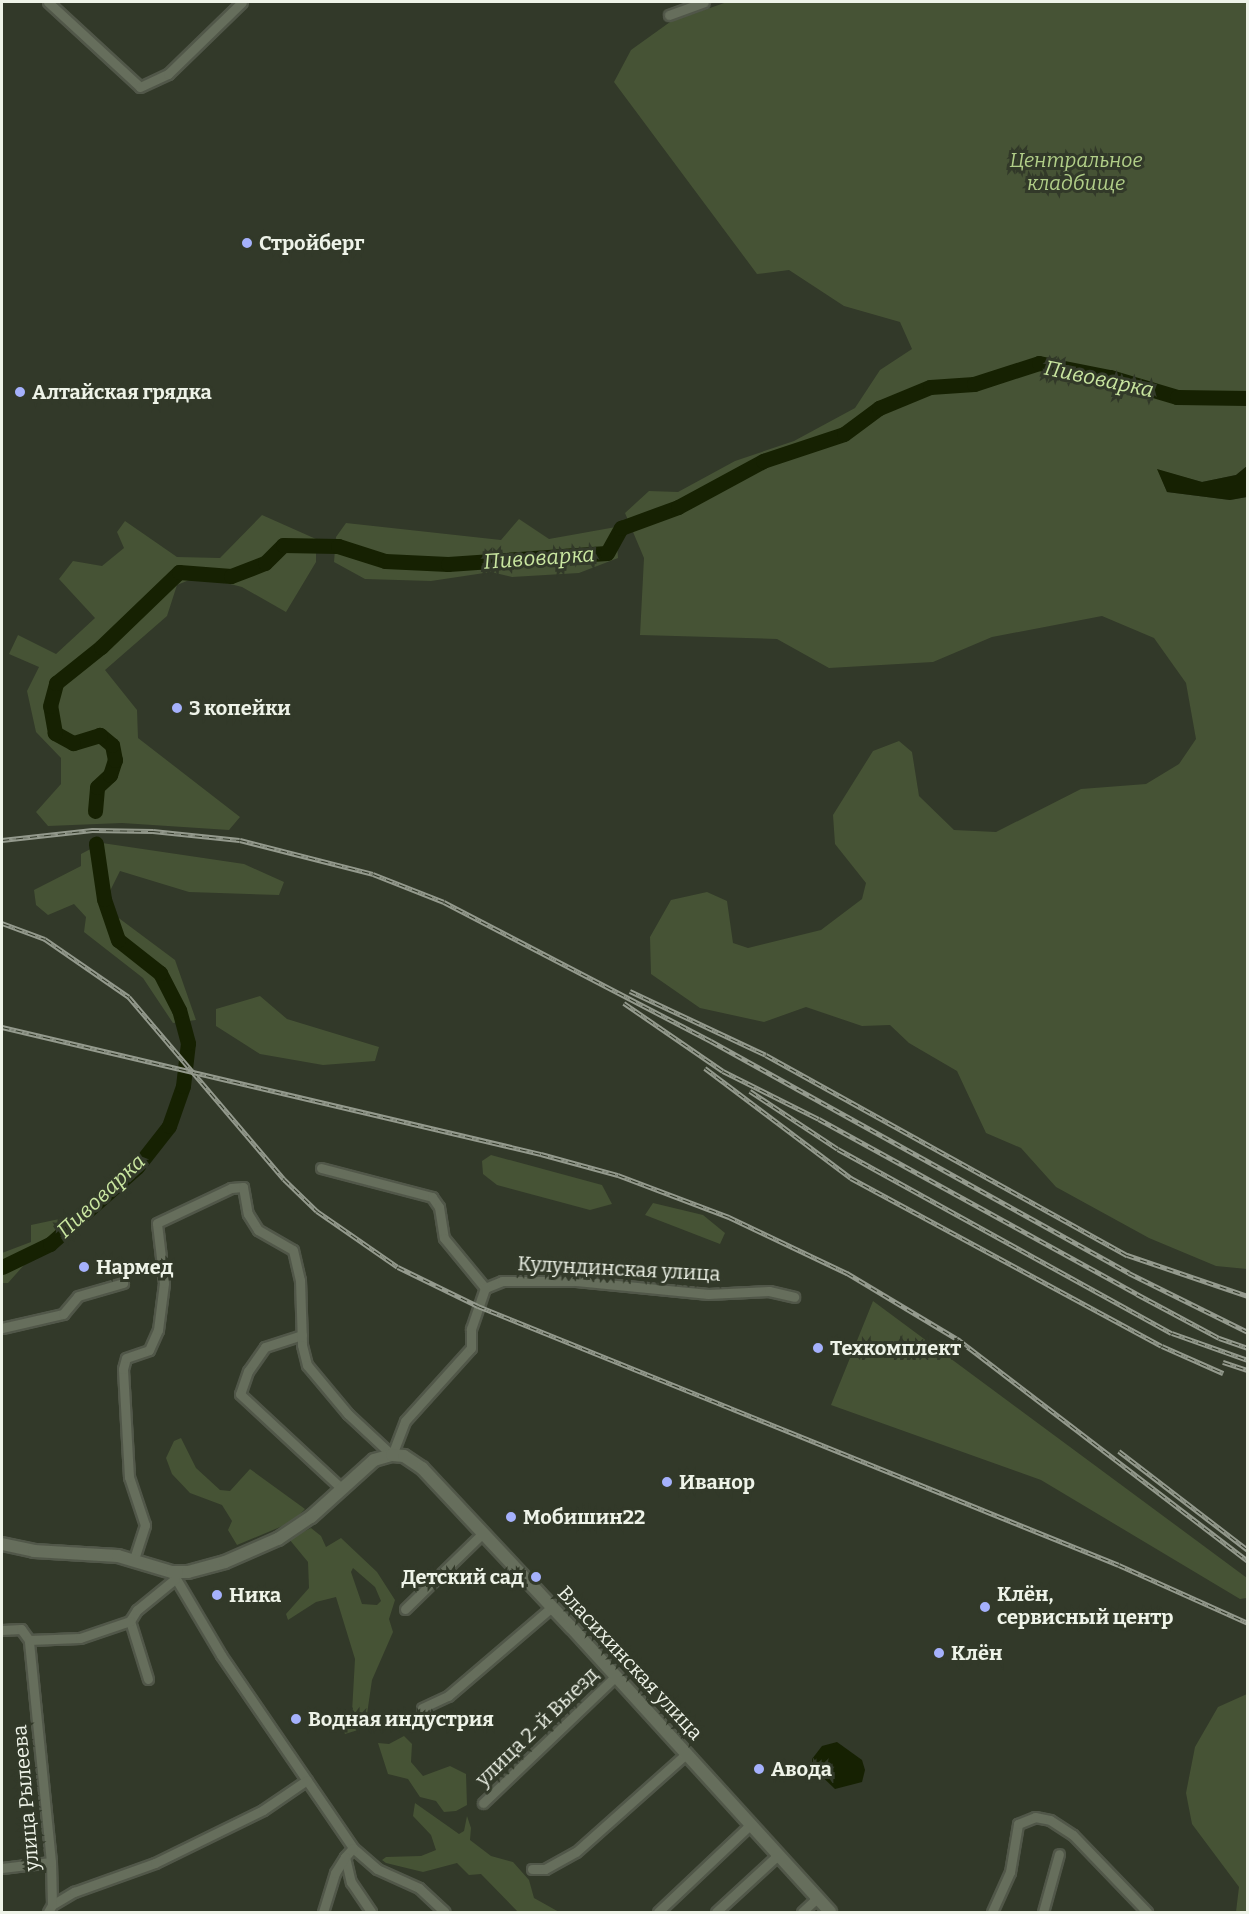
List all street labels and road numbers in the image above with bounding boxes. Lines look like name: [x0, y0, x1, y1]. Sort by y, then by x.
street label: Кулундинская улица: [517, 1252, 721, 1286]
street label: Власихинская улица: [552, 1581, 708, 1745]
street label: улица 2-й Выезд: [471, 1663, 603, 1791]
street label: улица Рылеева: [8, 1724, 44, 1872]

